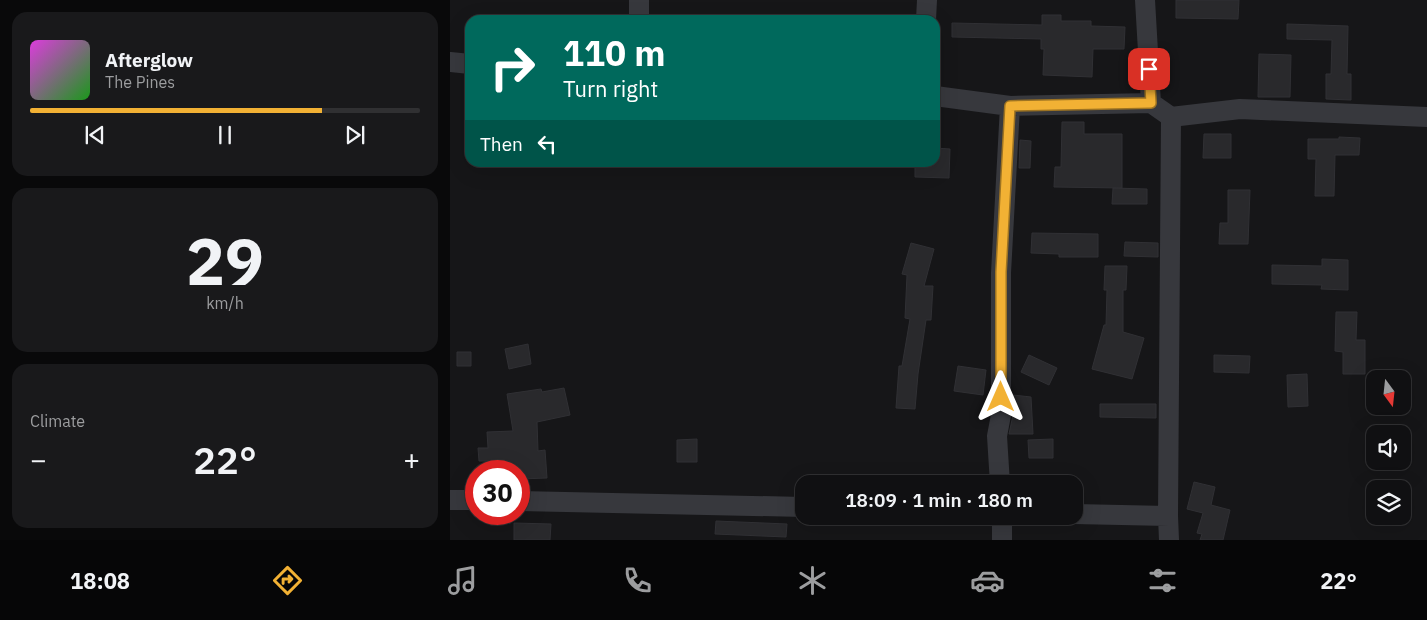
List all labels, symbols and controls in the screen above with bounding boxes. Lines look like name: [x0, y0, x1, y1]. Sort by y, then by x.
text: 110 m: [563, 30, 666, 76]
icon: right: [480, 35, 545, 100]
text: Afterglow: [105, 48, 193, 72]
pin: [1128, 48, 1170, 90]
icon: arrive: [1135, 55, 1163, 83]
text: The Pines: [105, 72, 175, 92]
text: Turn right: [563, 74, 658, 103]
icon: previous: [81, 121, 109, 149]
icon: pause: [211, 121, 239, 149]
icon: next: [341, 121, 369, 149]
icon: left: [533, 130, 561, 158]
text: Then: [480, 132, 523, 156]
text: 29: [186, 218, 264, 303]
text: km/h: [206, 293, 244, 313]
position arrow: [974, 370, 1026, 422]
north arrow: [1366, 370, 1411, 415]
map controls: [1366, 370, 1411, 525]
text: Climate: [30, 411, 85, 431]
button: sound: [1366, 425, 1411, 470]
text: 22°: [193, 435, 257, 484]
text: −: [30, 441, 47, 478]
text: +: [403, 441, 420, 478]
speed limit sign: 30: [465, 460, 530, 525]
button: layers: [1366, 480, 1411, 525]
text: 18:09 · 1 min · 180 m: [845, 488, 1033, 512]
icon: directions: [270, 563, 305, 598]
icon: music: [445, 563, 480, 598]
icon: phone: [620, 563, 655, 598]
icon: climate: [795, 563, 830, 598]
icon: car: [970, 563, 1005, 598]
icon: filters: [1145, 563, 1180, 598]
text: 18:08: [70, 566, 130, 595]
text: 22°: [1320, 566, 1357, 595]

